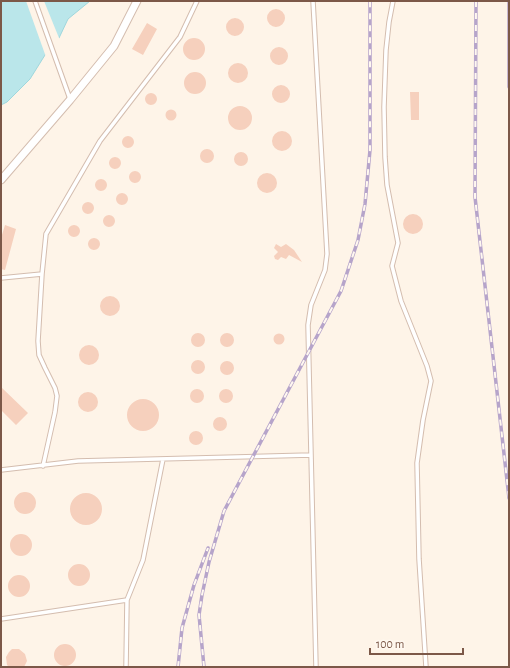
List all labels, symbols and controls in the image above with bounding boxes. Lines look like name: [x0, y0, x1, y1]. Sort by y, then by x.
scale bar: [370, 630, 463, 656]
text: 100 m: [376, 638, 404, 650]

